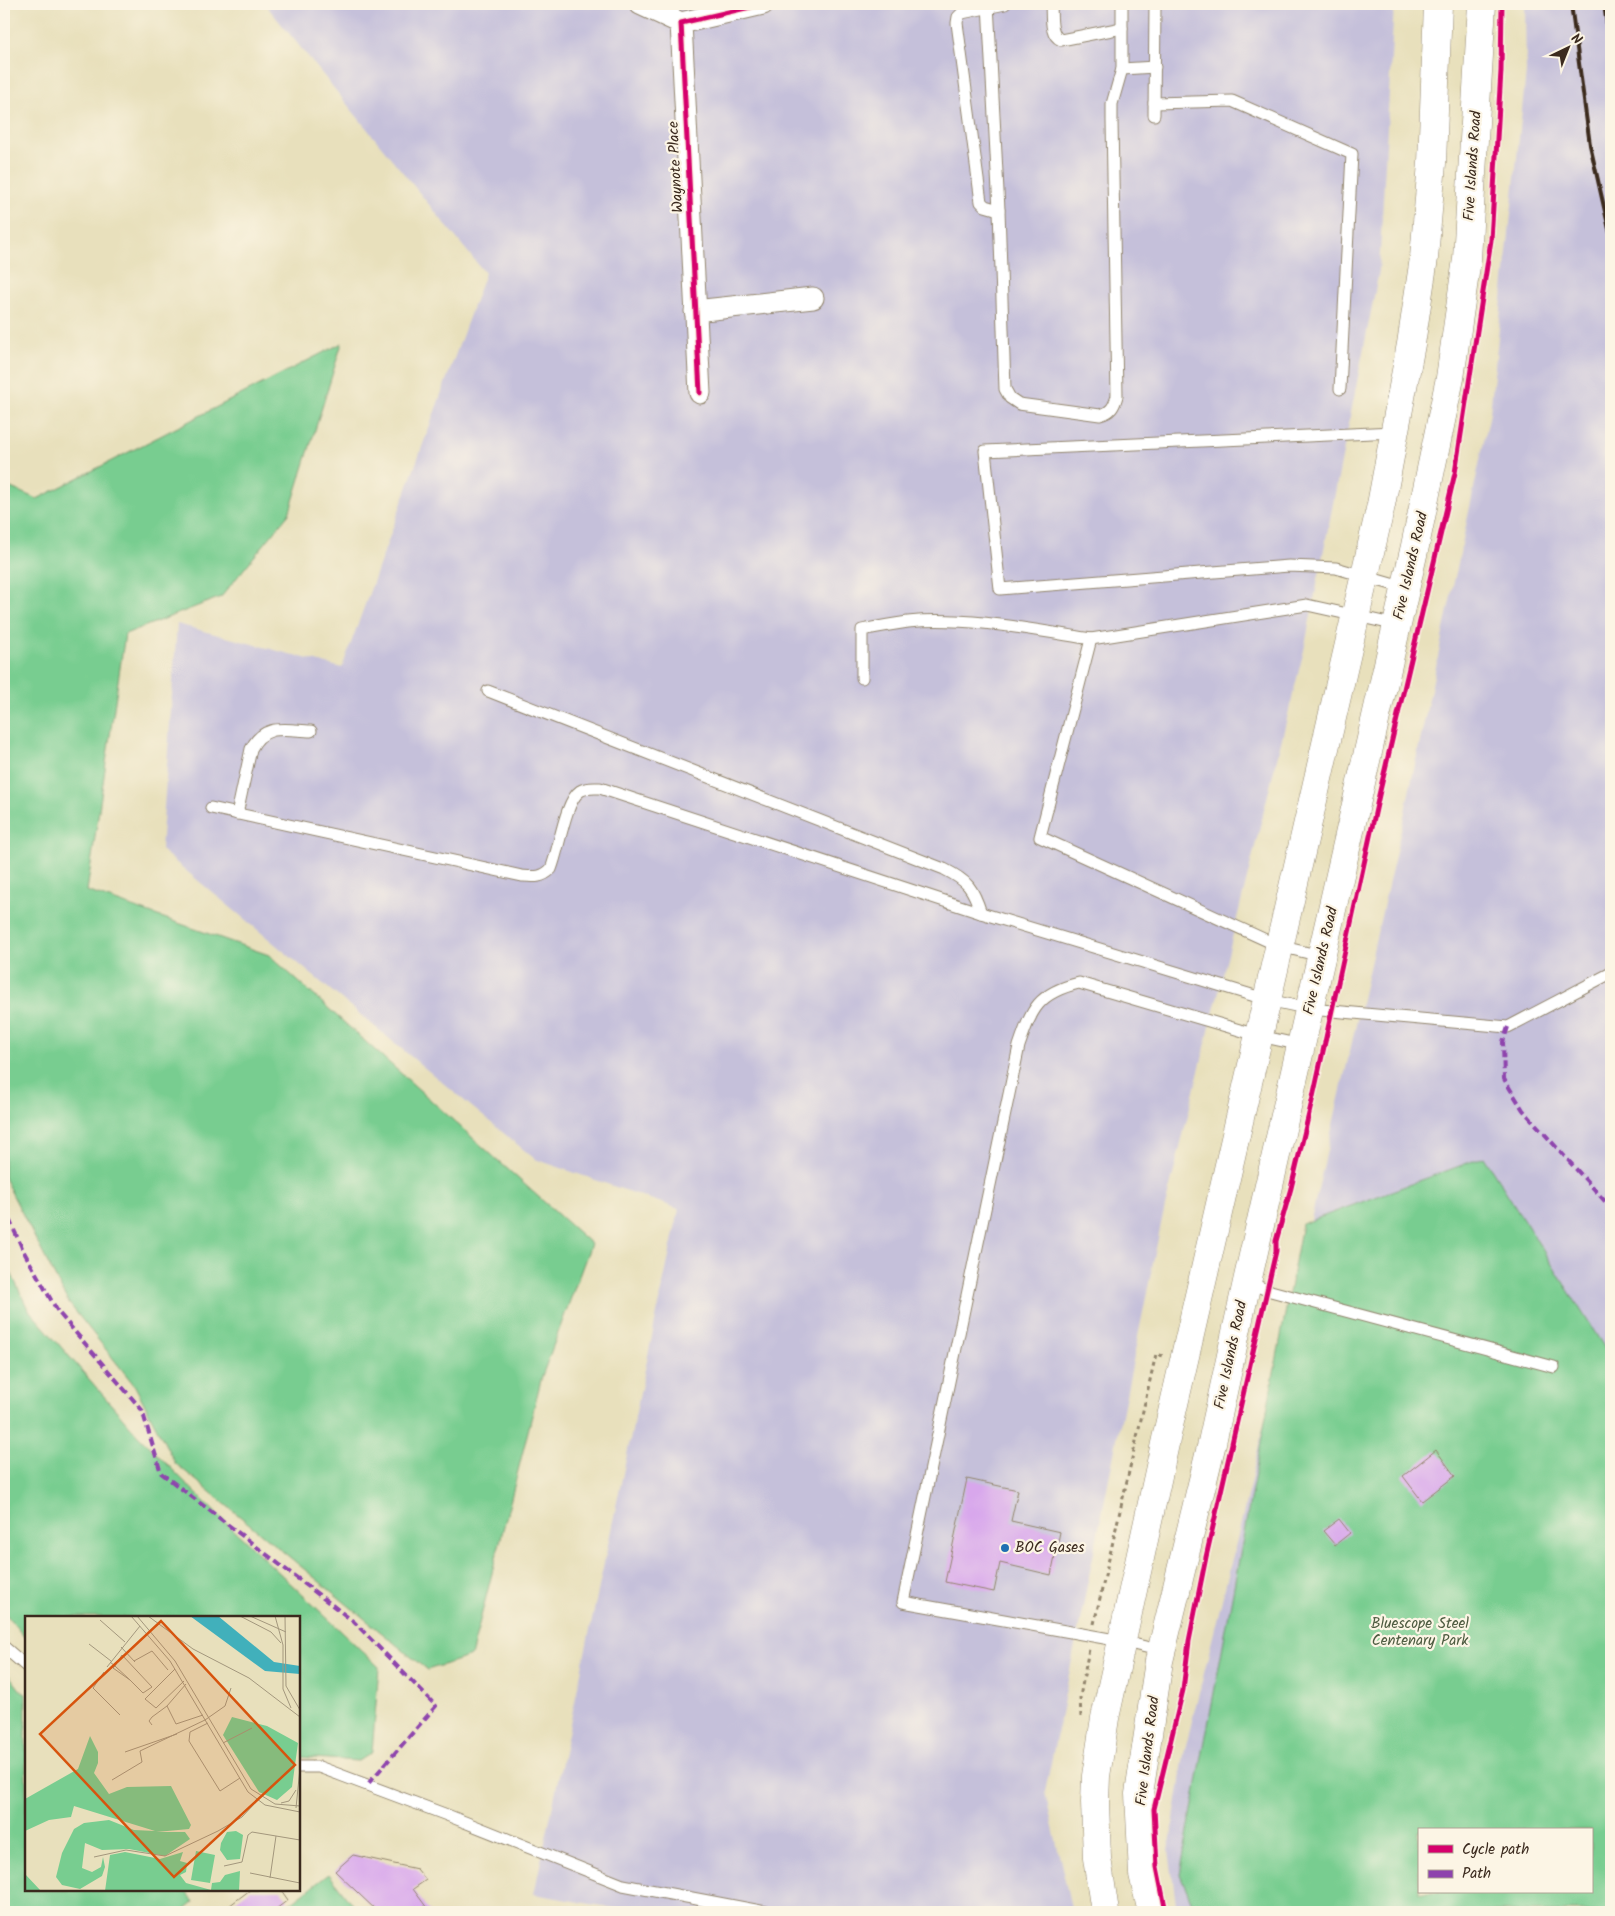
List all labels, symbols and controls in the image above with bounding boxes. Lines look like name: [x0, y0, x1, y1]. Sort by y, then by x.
north arrow: [1542, 22, 1592, 72]
text: N: [1565, 28, 1587, 50]
street label: Five Islands Road: [1457, 110, 1489, 222]
street label: Waynote Place: [662, 120, 690, 213]
street label: Five Islands Road: [1387, 509, 1435, 622]
street label: Five Islands Road: [1297, 904, 1345, 1017]
street label: Five Islands Road: [1208, 1298, 1254, 1411]
place label: BOC Gases: [1015, 1536, 1085, 1560]
marker: BOC Gases: [999, 1542, 1011, 1554]
park label: Bluescope Steel Centenary Park: [1371, 1612, 1469, 1653]
inset map: [25, 1616, 300, 1891]
street label: Five Islands Road: [1129, 1694, 1167, 1807]
legend: [1418, 1828, 1592, 1894]
text: Cycle path: [1462, 1838, 1529, 1862]
text: Path: [1462, 1862, 1491, 1886]

